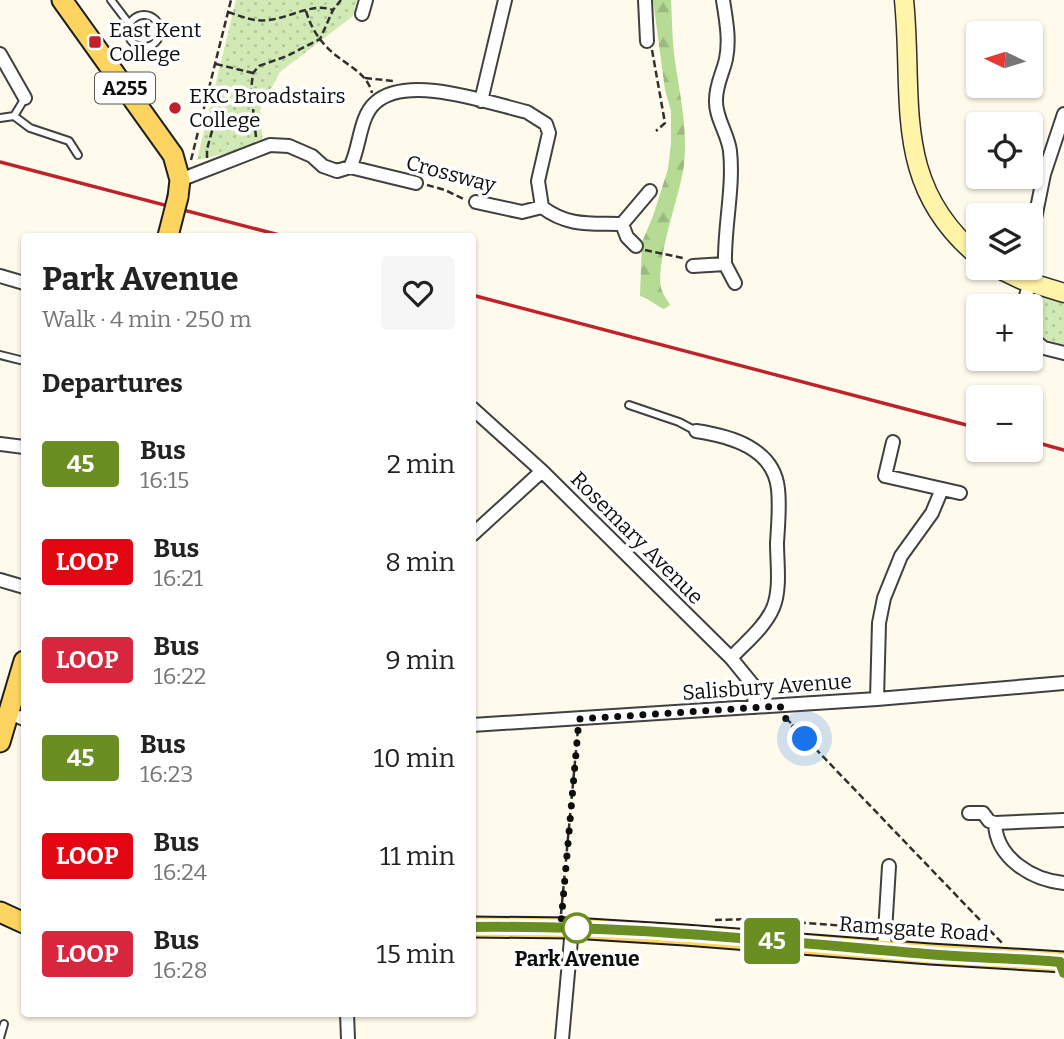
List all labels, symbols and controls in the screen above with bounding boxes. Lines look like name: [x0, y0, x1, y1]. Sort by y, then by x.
place label: East Kent College: [109, 17, 202, 67]
north arrow: [966, 21, 1043, 98]
map controls: [966, 21, 1043, 462]
marker: East Kent College: [87, 34, 103, 50]
road number: A255: [95, 72, 155, 104]
place label: EKC Broadstairs College: [189, 83, 346, 133]
marker: EKC Broadstairs College: [167, 100, 183, 116]
button: locate: [966, 112, 1043, 189]
street label: Crossway: [403, 150, 500, 199]
button: layers: [966, 203, 1043, 280]
button: heart: [381, 256, 455, 330]
text: Park Avenue: [42, 259, 239, 299]
button: +: [966, 294, 1043, 371]
text: Walk · 4 min · 250 m: [42, 305, 251, 333]
text: Departures: [42, 368, 183, 399]
button: −: [966, 385, 1043, 462]
text: Bus: [140, 435, 186, 466]
text: 2 min: [387, 449, 455, 480]
text: 45: [67, 450, 94, 478]
text: 16:15: [140, 466, 189, 494]
street label: Rosemary Avenue: [565, 466, 709, 610]
text: Bus: [154, 533, 199, 564]
text: 8 min: [385, 547, 455, 578]
text: LOOP: [56, 548, 119, 576]
text: 16:21: [154, 564, 203, 592]
text: Bus: [154, 631, 199, 662]
text: 9 min: [386, 645, 455, 676]
text: LOOP: [56, 646, 119, 674]
text: 16:22: [154, 662, 206, 690]
street label: Salisbury Avenue: [681, 668, 853, 706]
your location: [787, 721, 822, 756]
text: Bus: [140, 729, 186, 760]
text: 10 min: [374, 743, 455, 774]
text: 45: [67, 744, 94, 772]
text: 16:23: [140, 760, 193, 788]
text: Bus: [154, 827, 199, 858]
text: 11 min: [380, 841, 455, 872]
text: LOOP: [56, 842, 119, 870]
text: 16:24: [154, 858, 207, 886]
street label: Ramsgate Road: [838, 911, 990, 947]
marker: Park Avenue: [562, 913, 592, 943]
line badge: 45: [740, 918, 804, 964]
text: Bus: [154, 925, 199, 956]
text: 45: [758, 927, 786, 955]
text: 15 min: [376, 939, 455, 970]
text: LOOP: [56, 940, 119, 968]
place label: Park Avenue: [514, 946, 640, 972]
text: 16:28: [154, 956, 208, 984]

